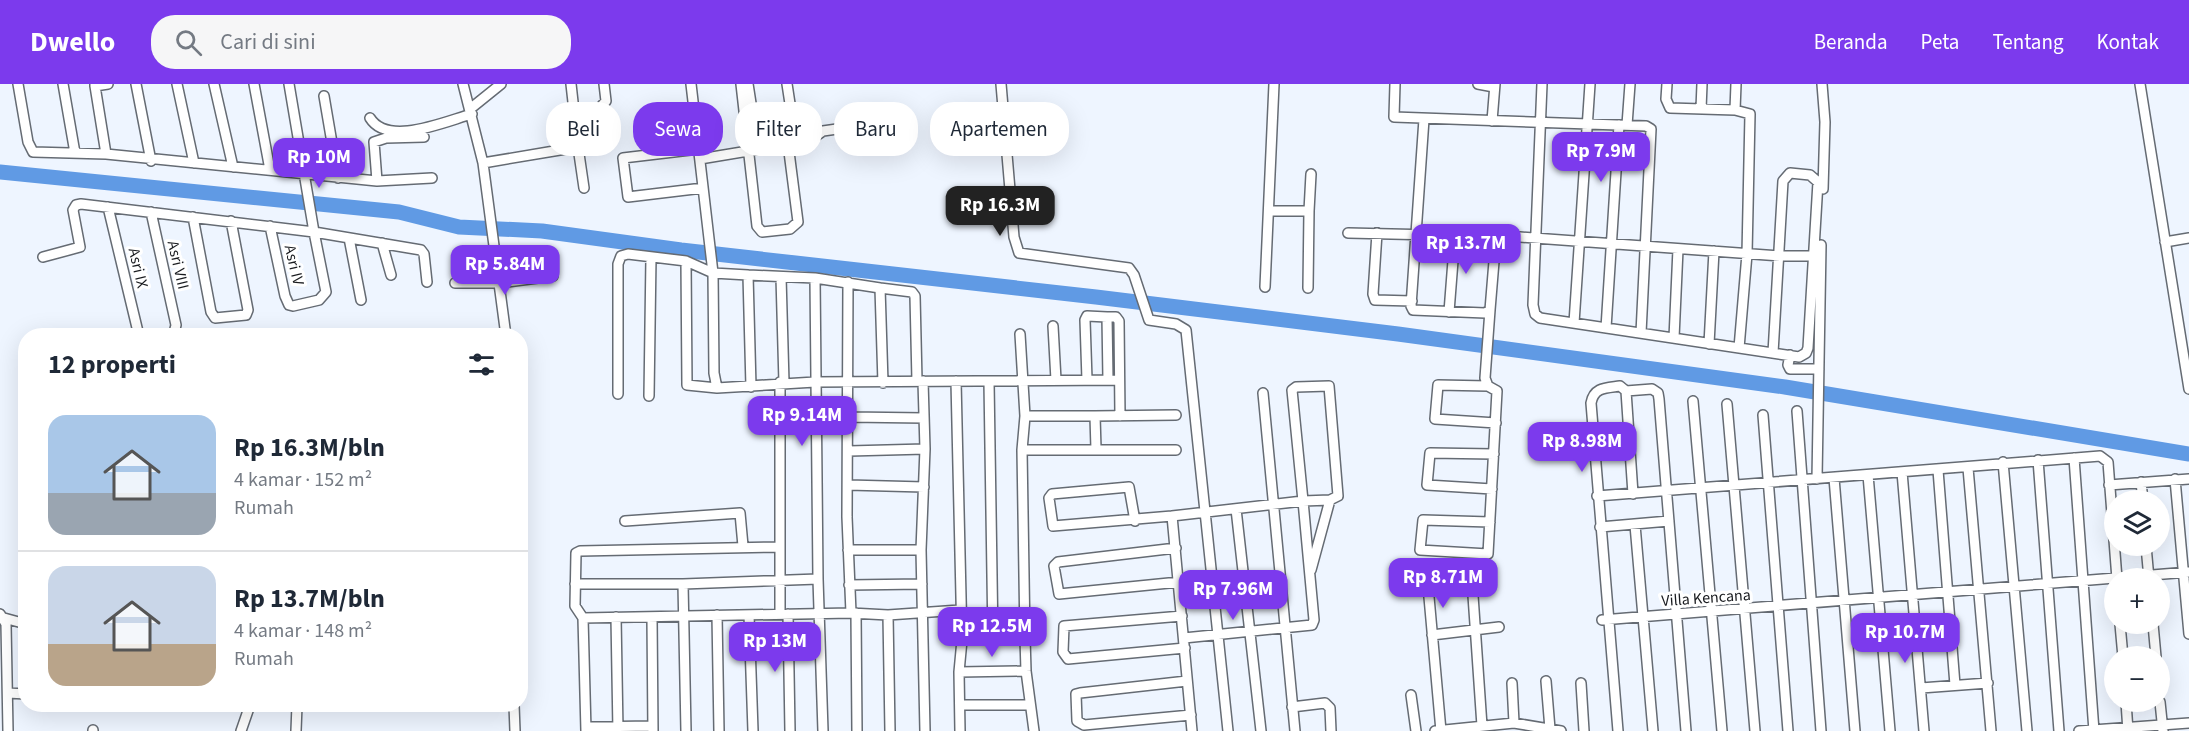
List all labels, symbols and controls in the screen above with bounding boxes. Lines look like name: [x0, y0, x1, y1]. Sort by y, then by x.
search box: [151, 15, 571, 69]
text: Dwello: [30, 22, 115, 62]
icon: search: [172, 26, 205, 59]
text: Cari di sini: [220, 26, 316, 58]
text: Beranda: [1814, 27, 1888, 57]
text: Peta: [1921, 27, 1959, 57]
text: Tentang: [1992, 27, 2063, 57]
text: Kontak: [2096, 27, 2159, 57]
chip: Beli: [546, 102, 621, 156]
chip: Sewa: [633, 102, 723, 156]
chip: Filter: [735, 102, 822, 156]
chip: Baru: [834, 102, 918, 156]
chip: Apartemen: [930, 102, 1069, 156]
pin: Rp 7.9M: [1546, 132, 1656, 183]
text: Rp 7.9M: [1566, 137, 1636, 165]
pin: Rp 10M: [270, 138, 368, 189]
text: Rp 10M: [287, 143, 351, 171]
pin: Rp 16.3M: [938, 186, 1062, 237]
text: Rp 16.3M: [960, 191, 1040, 219]
pin: Rp 13.7M: [1404, 224, 1528, 275]
text: Rp 13.7M: [1426, 229, 1506, 257]
street label: Asri VIII: [162, 239, 194, 291]
street label: Asri IV: [279, 243, 309, 288]
pin: Rp 5.84M: [443, 245, 567, 296]
street label: Asri IX: [123, 246, 153, 290]
text: Rp 5.84M: [465, 250, 545, 278]
text: 12 properti: [48, 346, 176, 383]
icon: filters: [465, 348, 498, 381]
pin: Rp 9.14M: [740, 396, 864, 447]
text: Rp 9.14M: [762, 401, 842, 429]
pin: Rp 8.98M: [1520, 422, 1644, 473]
text: Rp 8.98M: [1542, 427, 1622, 455]
text: Rp 16.3M/bln: [234, 429, 385, 466]
icon: home: [96, 439, 168, 511]
text: 4 kamar · 152 m²: [234, 466, 372, 494]
map controls: [2104, 490, 2170, 712]
button: layers: [2104, 490, 2170, 556]
text: Rumah: [234, 494, 294, 522]
pin: Rp 8.71M: [1381, 558, 1505, 609]
text: Rp 8.71M: [1403, 563, 1483, 591]
button: +: [2104, 568, 2170, 634]
pin: Rp 7.96M: [1171, 570, 1295, 621]
text: Rp 7.96M: [1193, 575, 1273, 603]
text: Rp 13.7M/bln: [234, 580, 385, 617]
street label: Villa Kencana: [1661, 584, 1751, 612]
icon: home: [96, 590, 168, 662]
pin: Rp 12.5M: [930, 607, 1054, 658]
text: Rp 12.5M: [952, 612, 1032, 640]
pin: Rp 10.7M: [1843, 613, 1967, 664]
text: 4 kamar · 148 m²: [234, 617, 372, 645]
text: Rp 10.7M: [1865, 618, 1945, 646]
pin: Rp 13M: [726, 622, 824, 673]
text: Rp 13M: [743, 627, 807, 655]
text: Rumah: [234, 645, 294, 673]
button: −: [2104, 646, 2170, 712]

